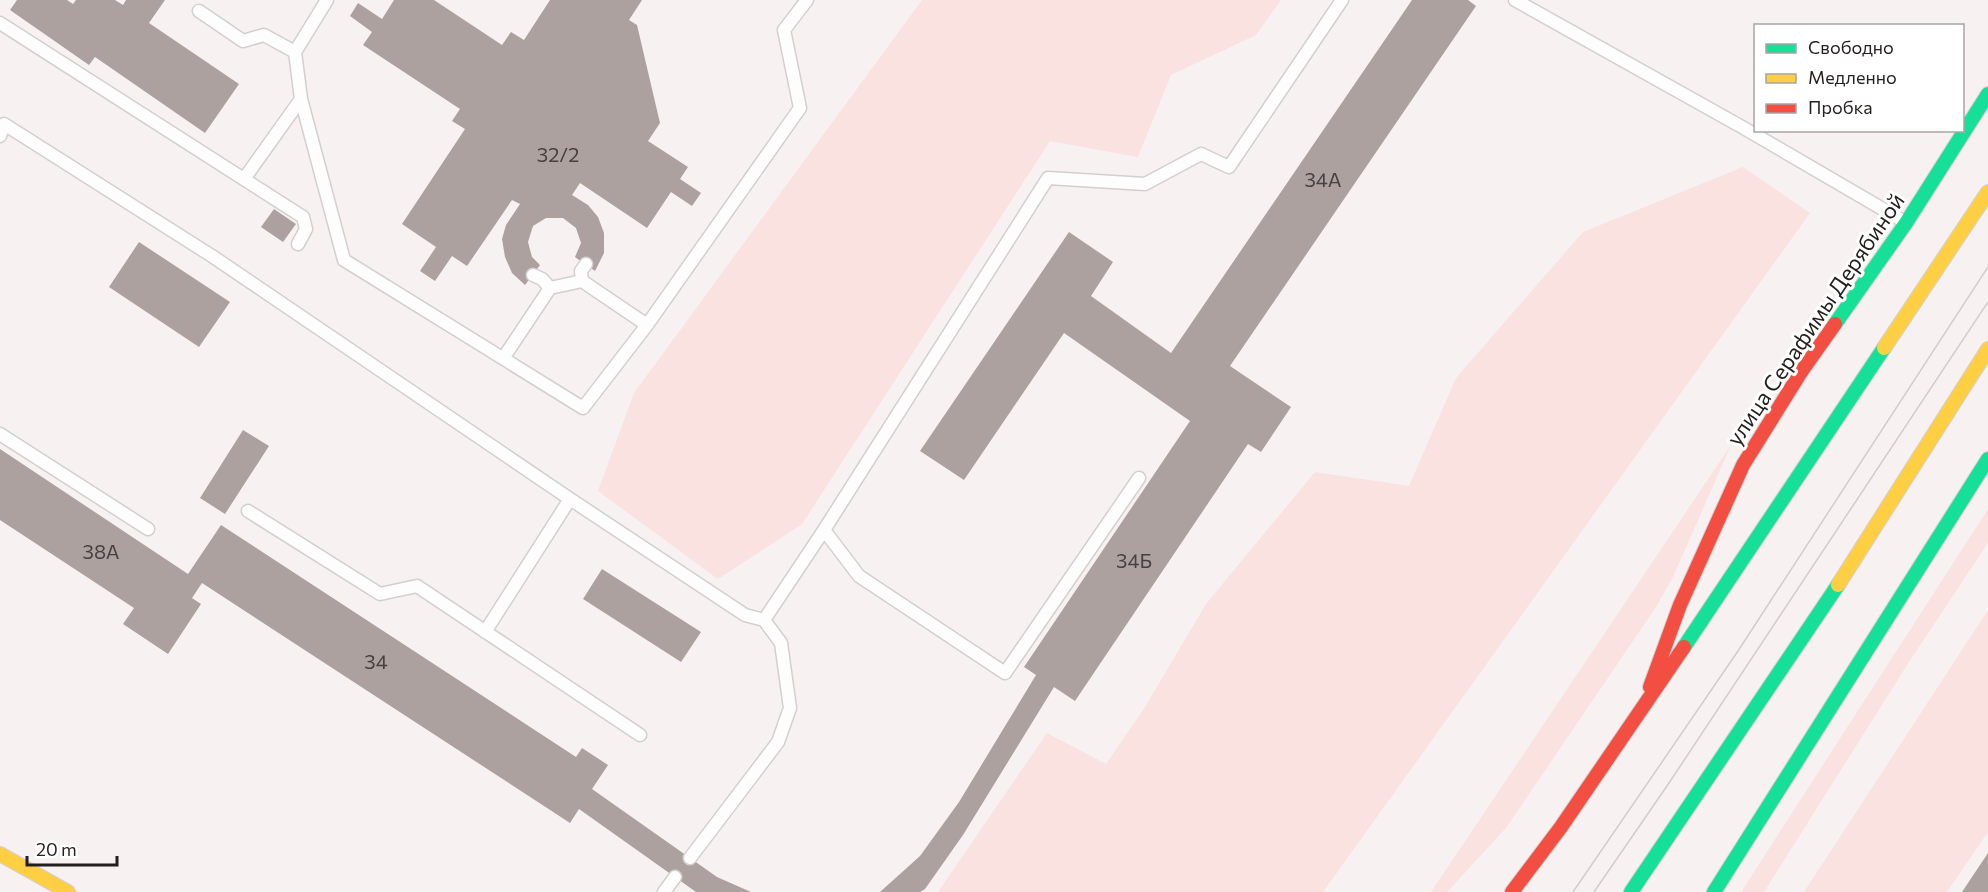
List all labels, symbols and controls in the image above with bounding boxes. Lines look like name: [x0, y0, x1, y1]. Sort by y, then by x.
legend: [1754, 24, 1964, 132]
text: Свободно: [1808, 36, 1894, 58]
text: Медленно: [1808, 66, 1897, 88]
text: Пробка: [1808, 96, 1873, 118]
house number: 32/2: [537, 142, 579, 166]
house number: 34А: [1304, 167, 1342, 191]
street label: улица Серафимы Дерябиной: [1720, 188, 1910, 450]
house number: 38А: [83, 539, 120, 563]
house number: 34Б: [1116, 548, 1152, 572]
house number: 34: [364, 649, 388, 673]
scale bar: [27, 829, 117, 867]
text: 20 m: [36, 838, 77, 860]

